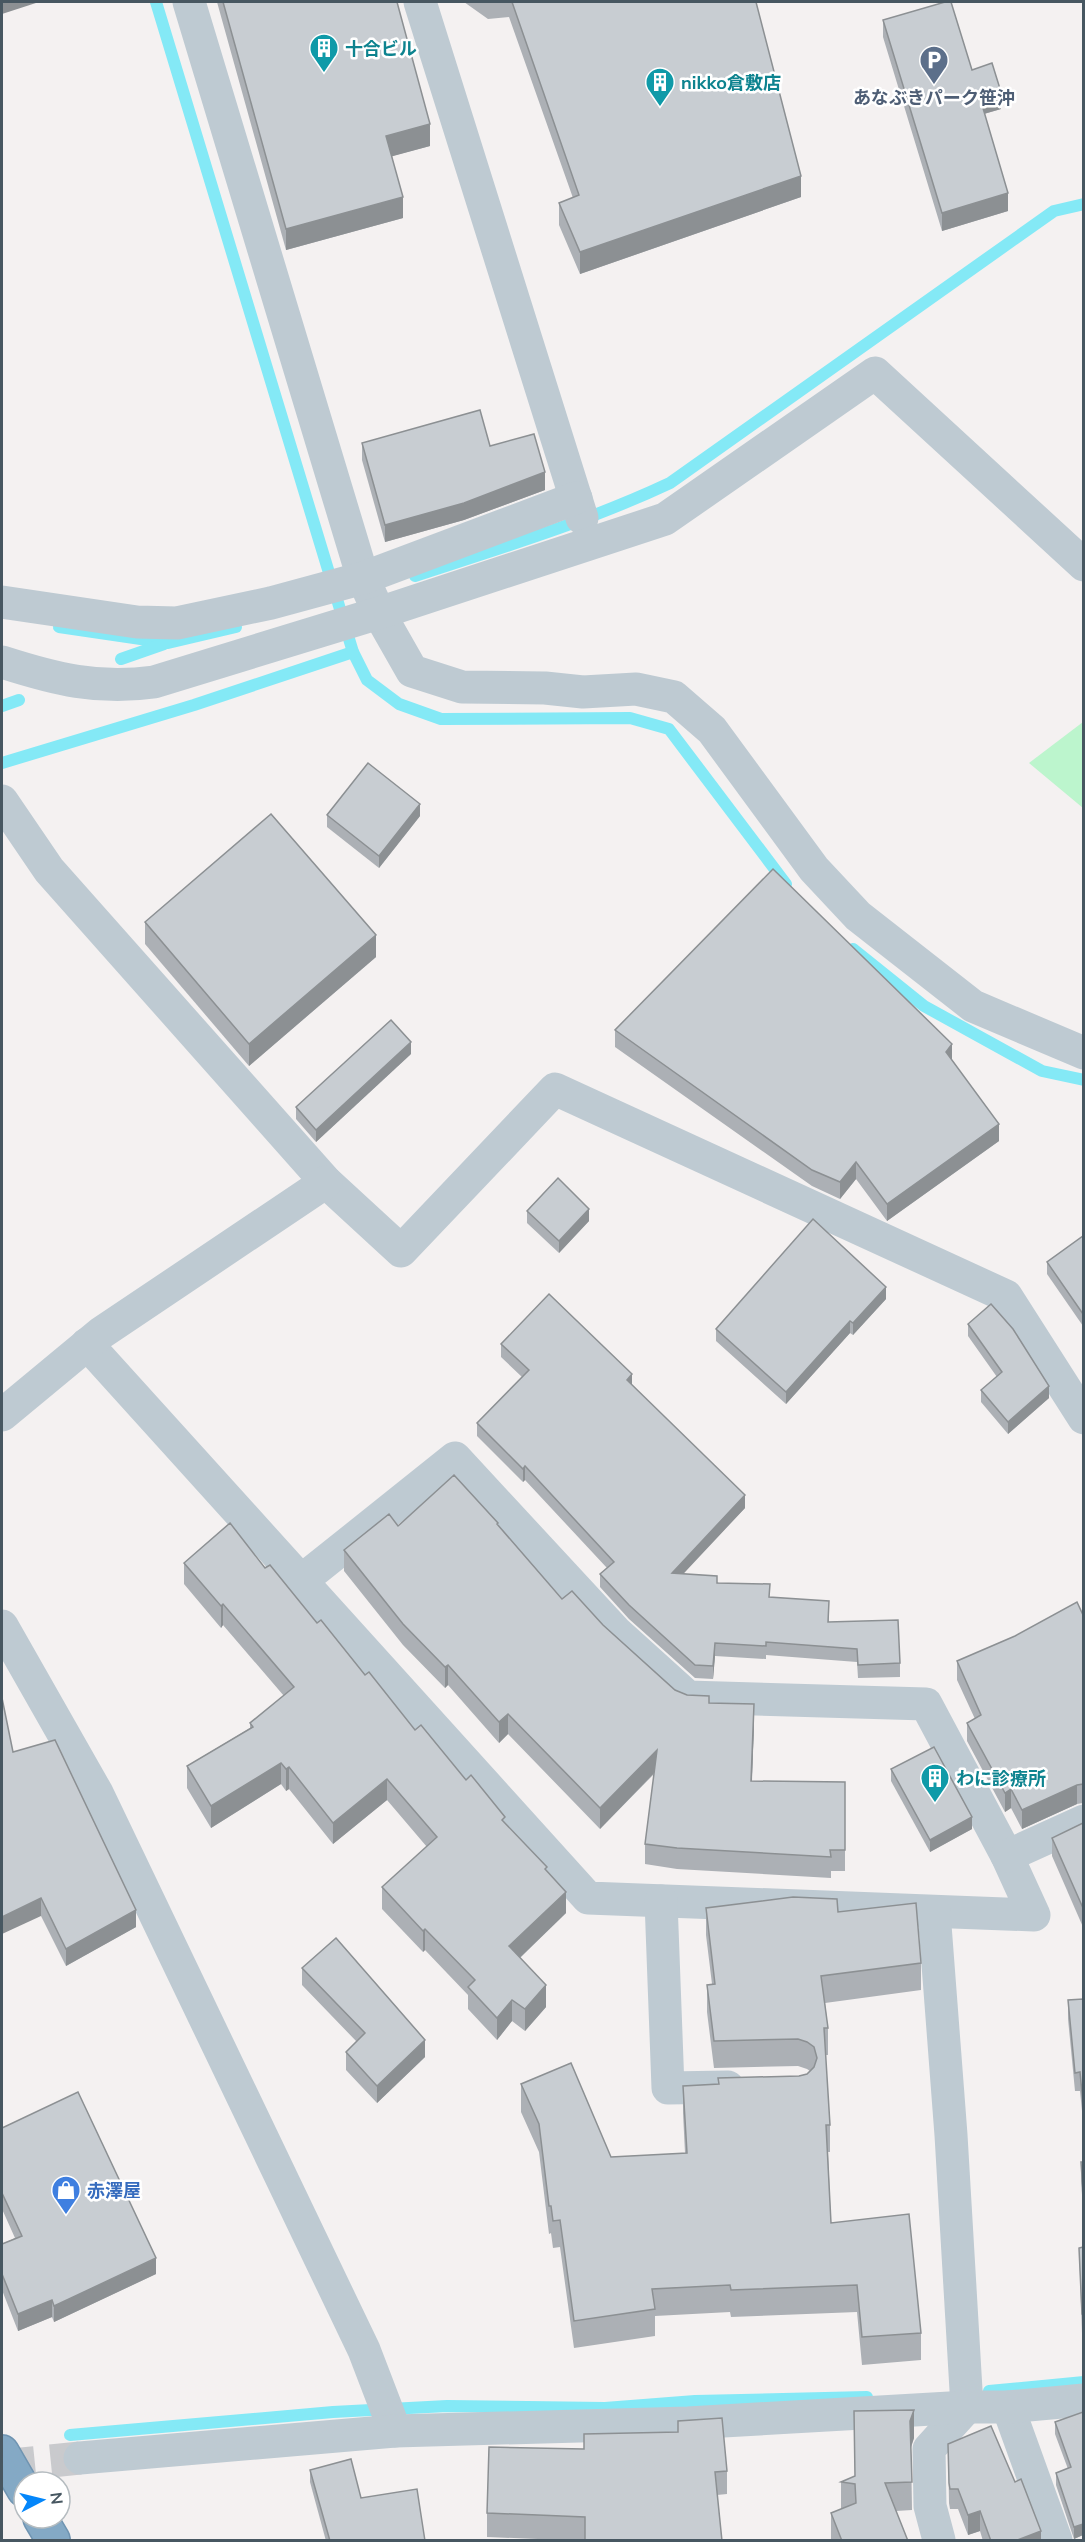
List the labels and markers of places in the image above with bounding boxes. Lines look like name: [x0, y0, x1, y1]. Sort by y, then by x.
building icon: 十合ビル: [308, 32, 340, 74]
place label: 十合ビル: [345, 37, 417, 60]
parking icon: あなぶきパーク笹沖: [918, 44, 950, 86]
building icon: nikko倉敷店: [644, 66, 676, 108]
place label: nikko倉敷店: [681, 71, 781, 94]
place label: あなぶきパーク笹沖: [853, 86, 1015, 109]
building icon: わに診療所: [919, 1762, 951, 1804]
place label: わに診療所: [956, 1767, 1046, 1790]
shop icon: 赤澤屋: [50, 2174, 82, 2216]
place label: 赤澤屋: [87, 2179, 141, 2202]

